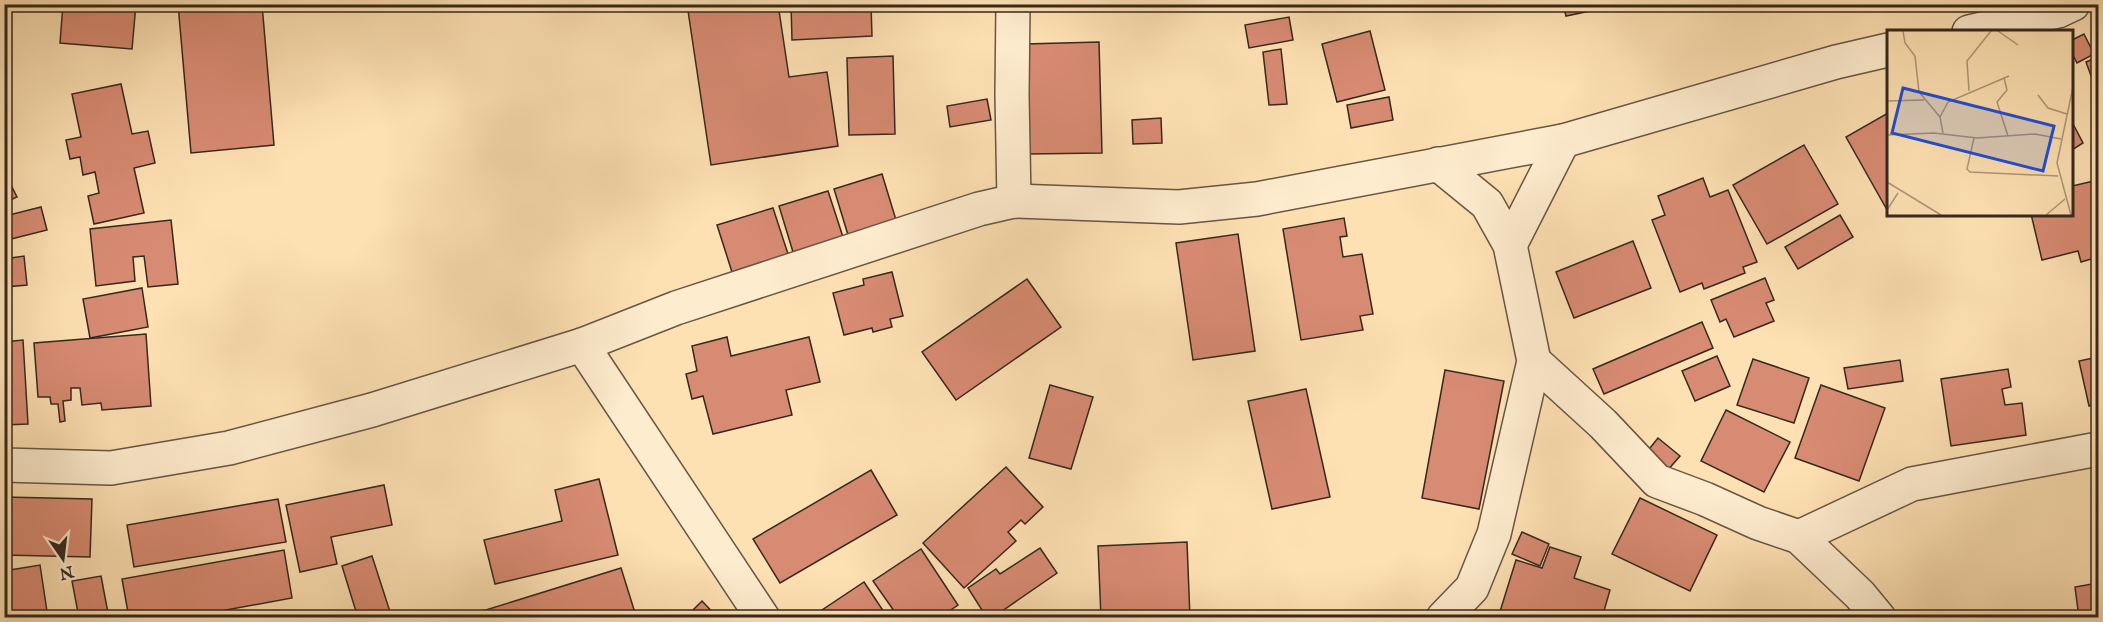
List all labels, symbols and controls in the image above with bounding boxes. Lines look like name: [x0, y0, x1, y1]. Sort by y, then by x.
inset map: [1887, 30, 2073, 216]
north arrow: [33, 529, 93, 589]
text: N: [57, 560, 76, 583]

